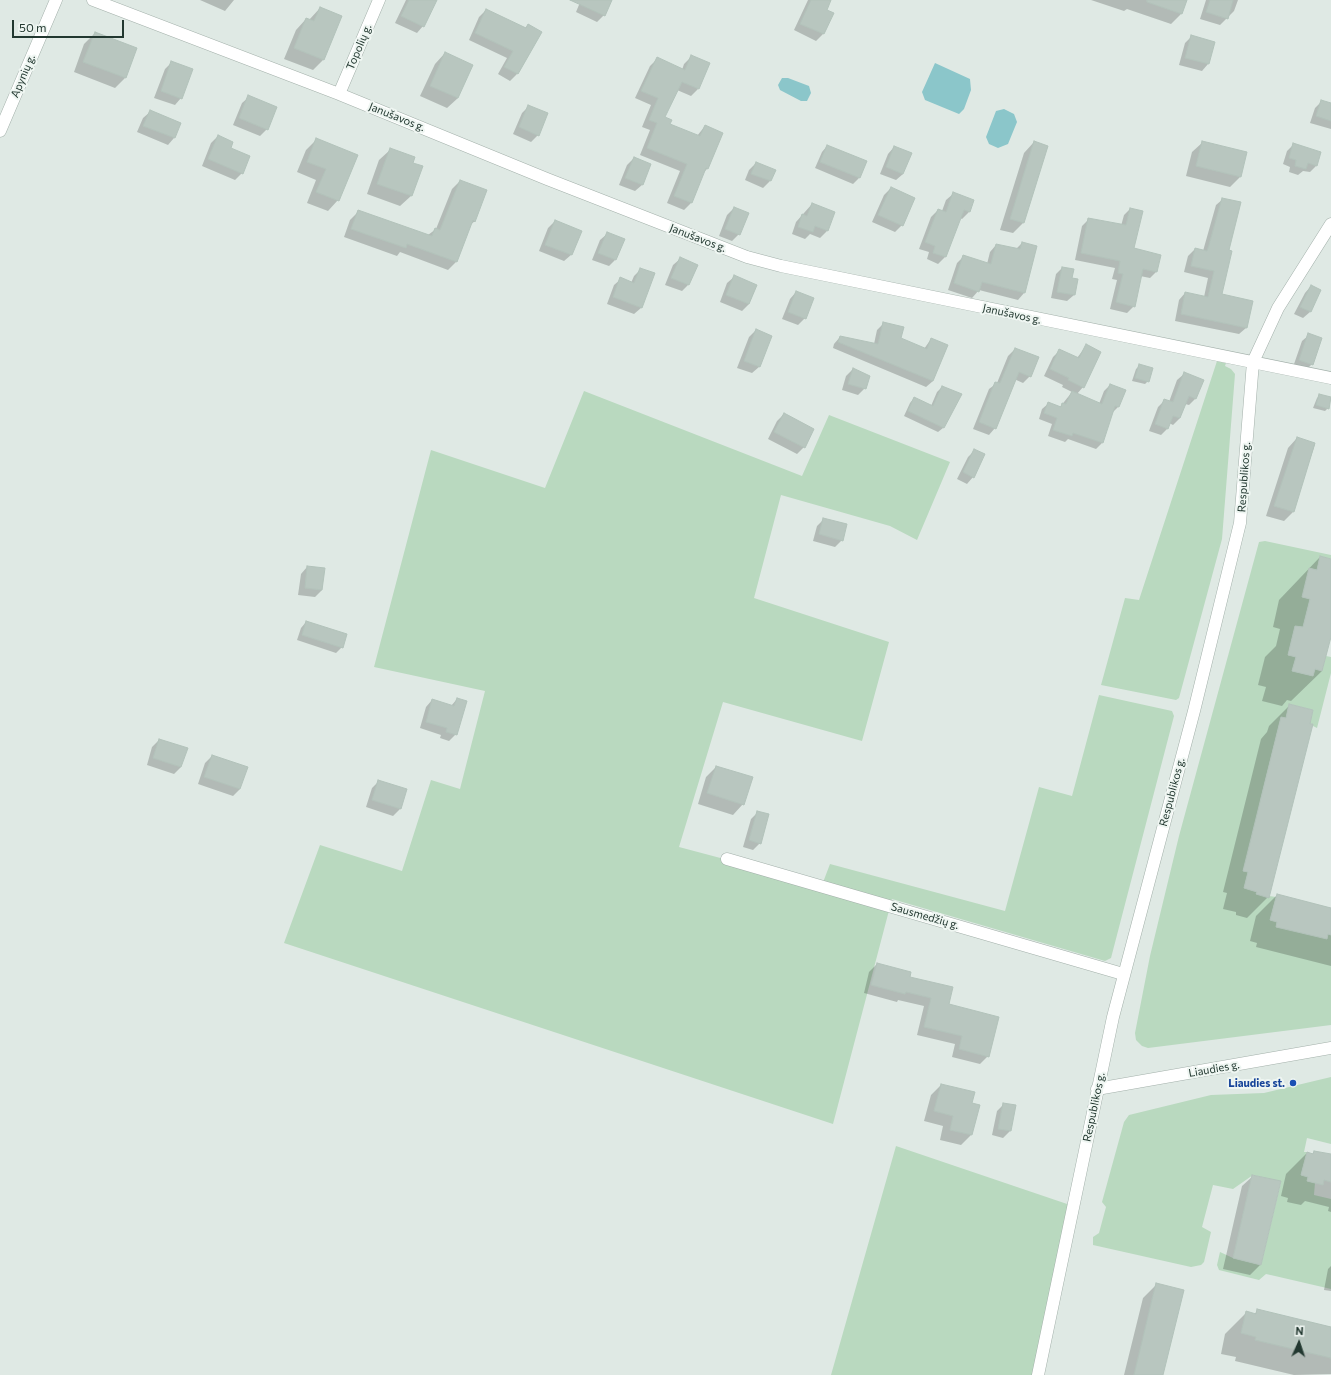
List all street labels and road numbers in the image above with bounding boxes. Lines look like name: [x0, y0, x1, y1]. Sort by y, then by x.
street label: Topolių g.: [343, 22, 375, 72]
street label: Apynių g.: [8, 52, 38, 100]
street label: Janušavos g.: [367, 100, 427, 134]
street label: Janušavos g.: [668, 221, 728, 255]
street label: Janušavos g.: [981, 301, 1043, 327]
street label: Respublikos g.: [1235, 441, 1253, 513]
street label: Respublikos g.: [1157, 756, 1187, 828]
street label: Sausmedžių g.: [889, 900, 961, 932]
street label: Liaudies g.: [1187, 1058, 1241, 1080]
street label: Respublikos g.: [1080, 1071, 1108, 1143]

